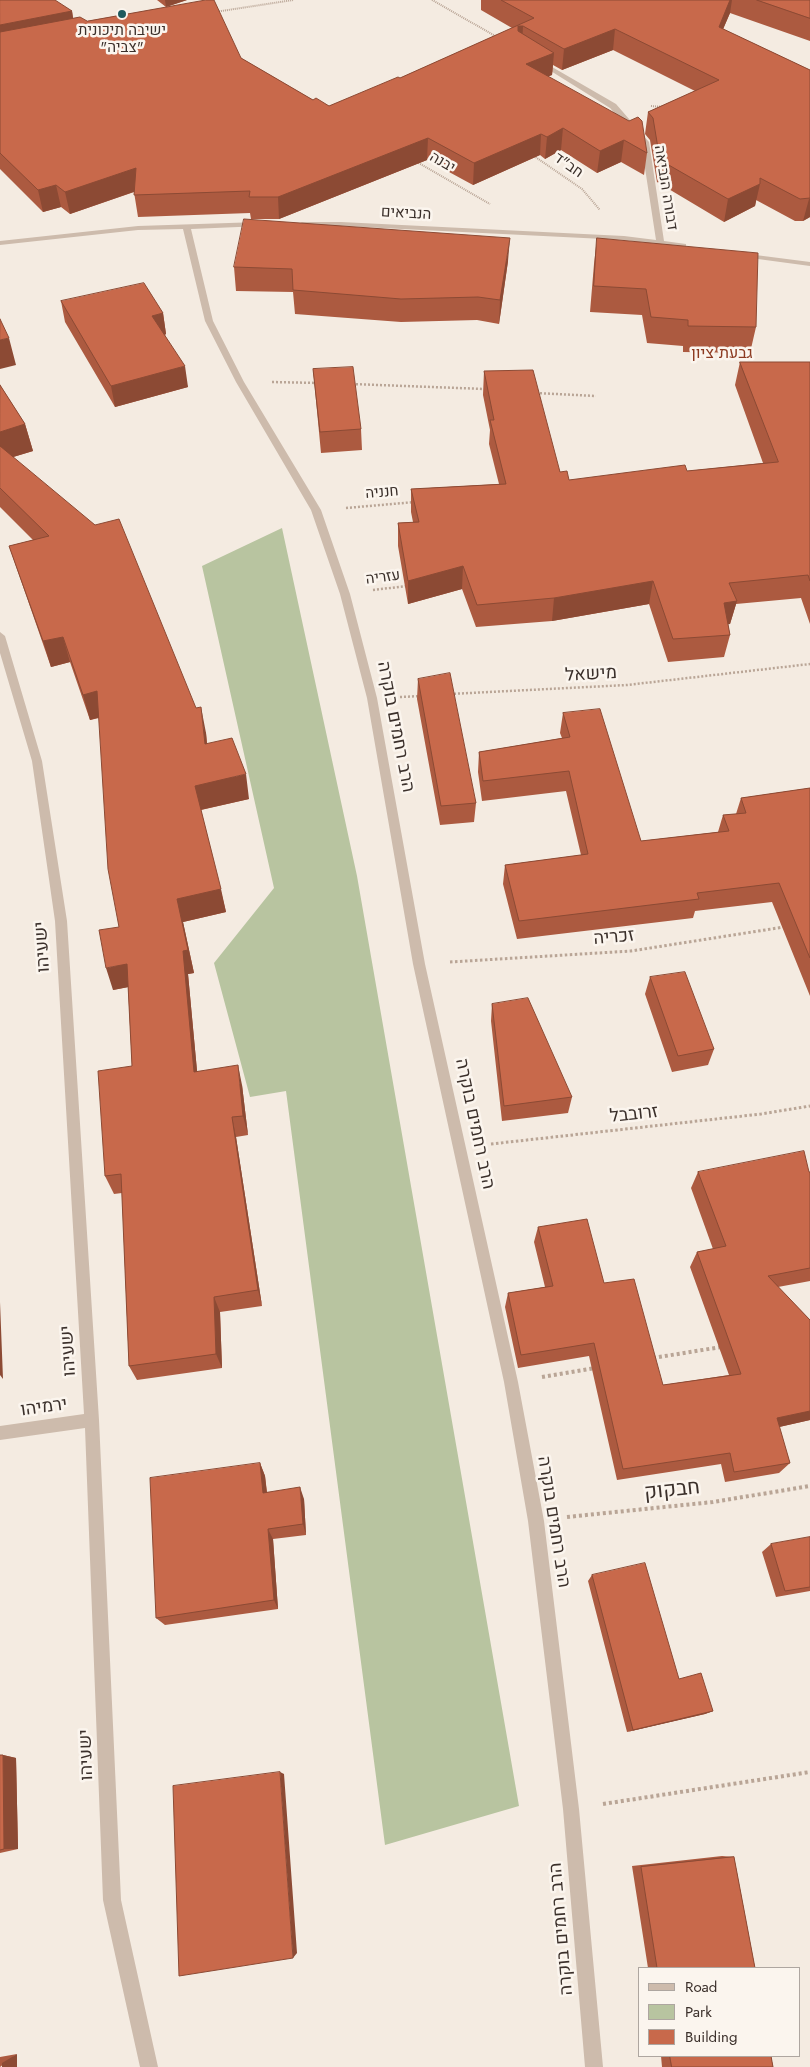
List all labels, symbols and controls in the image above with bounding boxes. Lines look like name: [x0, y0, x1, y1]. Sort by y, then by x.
marker: ישיבה תיכונית "צביה": [116, 8, 128, 20]
place label: ישיבה תיכונית "צביה": [78, 22, 166, 57]
street label: דבורה הנביאה: [649, 144, 681, 232]
street label: יבנה: [426, 149, 458, 177]
street label: חב"ד: [550, 150, 586, 182]
street label: הנביאים: [380, 204, 432, 224]
district label: גבעת ציון: [691, 344, 753, 364]
street label: חנניה: [365, 483, 399, 503]
street label: עזריה: [365, 567, 401, 589]
street label: הרב רחמים בוקרה: [372, 660, 418, 794]
street label: מישאל: [565, 663, 617, 687]
street label: ישעיהו: [30, 921, 56, 973]
street label: זכריה: [593, 925, 635, 951]
street label: הרב רחמים בוקרה: [450, 1057, 498, 1191]
street label: זרובבל: [609, 1102, 659, 1128]
street label: ישעיהו: [56, 1325, 82, 1377]
street label: ירמיהו: [19, 1394, 69, 1422]
street label: הרב רחמים בוקרה: [532, 1455, 574, 1589]
street label: חבקוק: [643, 1476, 701, 1506]
street label: ישעיהו: [75, 1729, 99, 1781]
street label: הרב רחמים בוקרה: [545, 1862, 579, 1996]
legend: [638, 1967, 800, 2057]
text: Road: [685, 1976, 717, 1998]
text: Park: [685, 2001, 712, 2023]
text: Building: [685, 2026, 737, 2048]

